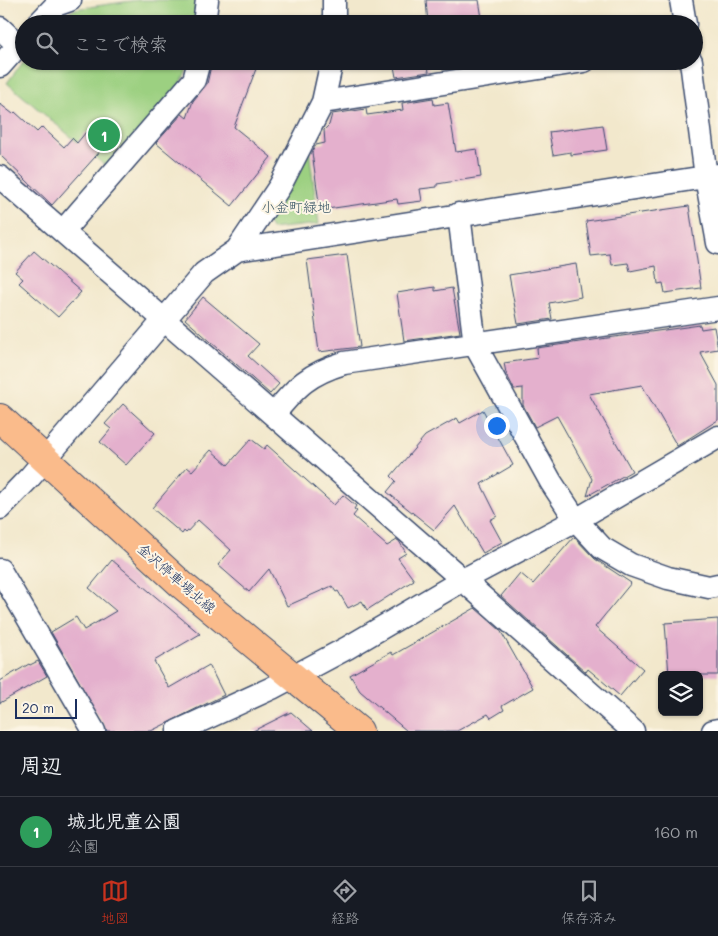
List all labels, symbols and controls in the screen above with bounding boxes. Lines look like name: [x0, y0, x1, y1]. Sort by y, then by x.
search box: [15, 15, 703, 70]
icon: search: [33, 29, 61, 57]
text: ここで検索: [73, 31, 168, 56]
pin: 1: [88, 116, 120, 154]
park label: 小金町緑地: [261, 197, 331, 216]
your location: [484, 413, 510, 439]
street label: 金沢停車場北線: [134, 539, 220, 617]
map controls: [658, 671, 703, 716]
button: layers: [658, 671, 703, 716]
scale bar: [15, 696, 78, 719]
text: 20 m: [22, 698, 54, 717]
text: 周辺: [20, 751, 62, 778]
text: 城北児童公園: [67, 808, 181, 833]
text: 1: [32, 821, 40, 842]
text: 160 m: [653, 821, 698, 842]
text: 公園: [67, 835, 99, 856]
tab: 地図: [101, 877, 129, 927]
tab: 経路: [331, 877, 359, 927]
tab: 保存済み: [561, 877, 617, 927]

